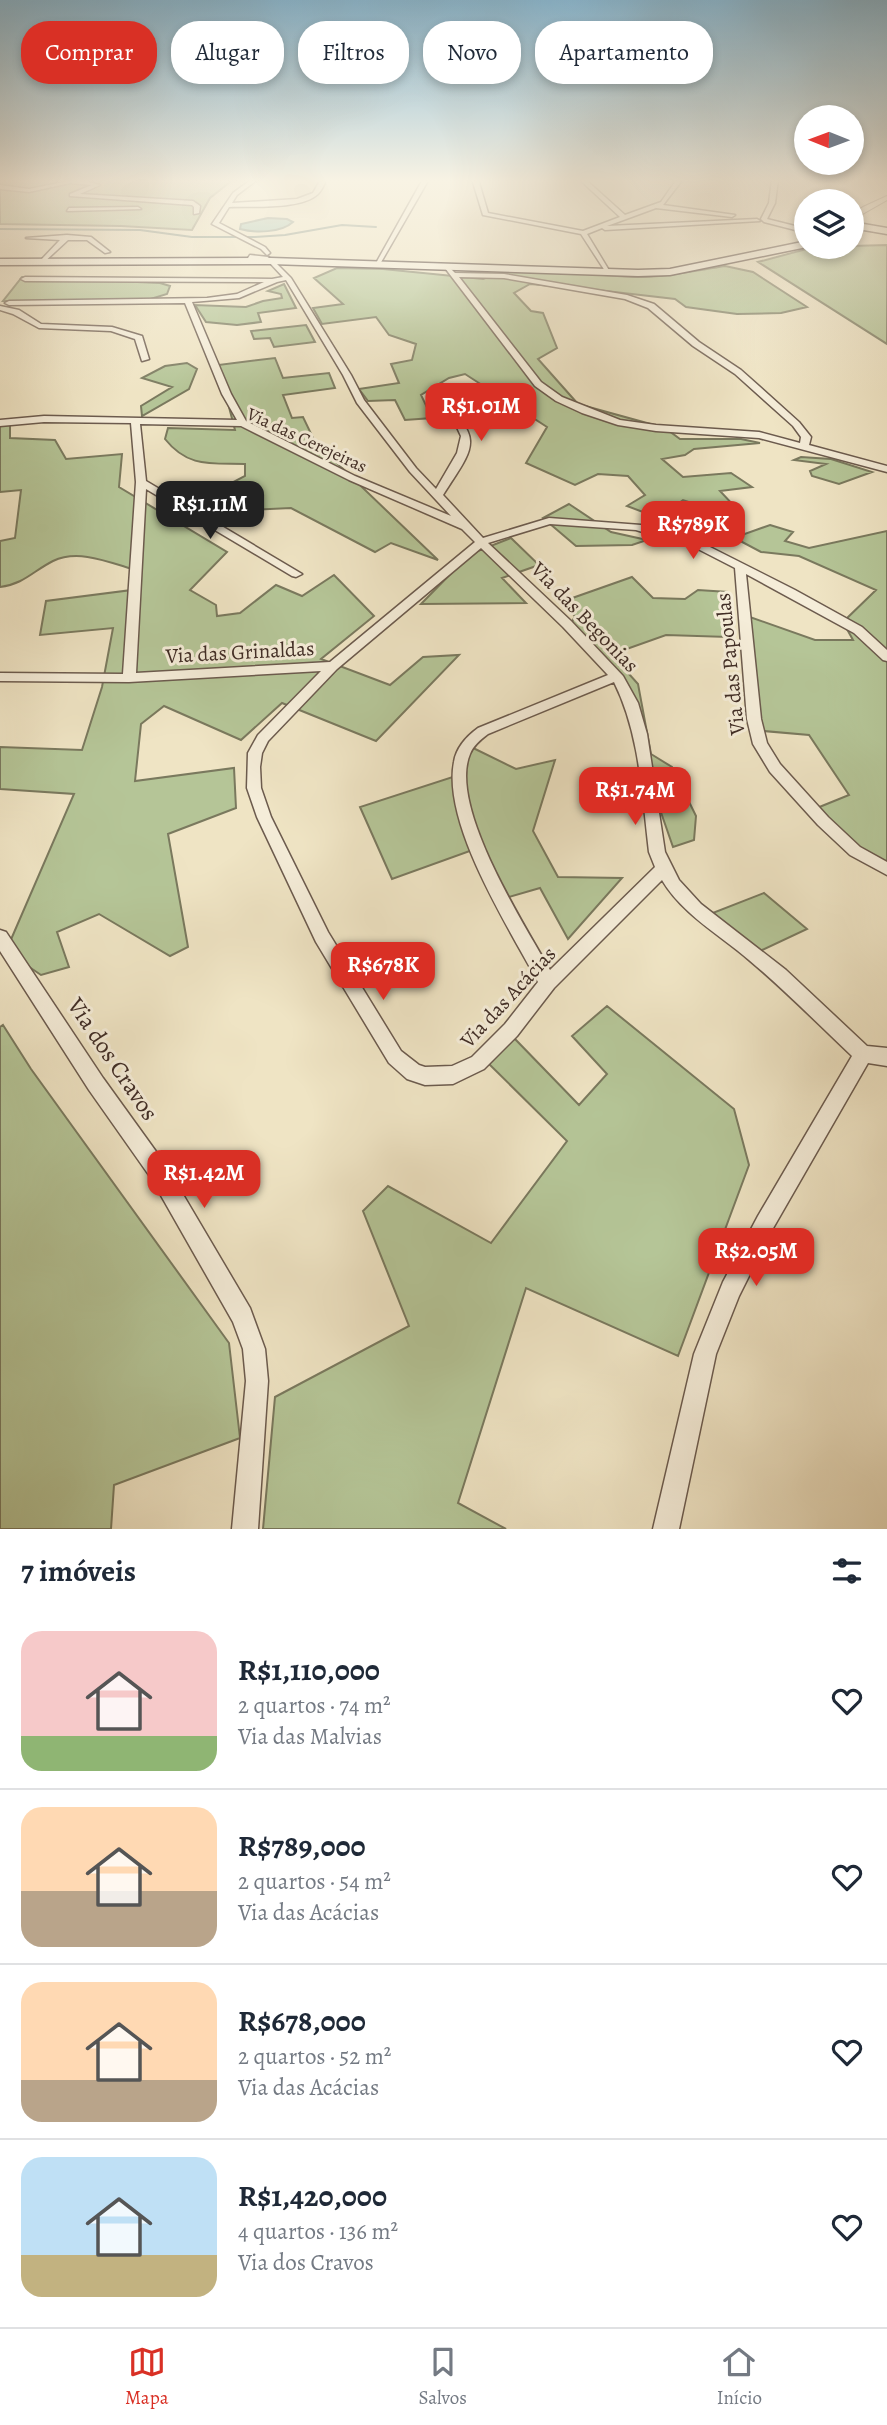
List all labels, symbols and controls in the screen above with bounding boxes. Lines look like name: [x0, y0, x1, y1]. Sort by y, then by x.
chip: Comprar: [21, 21, 157, 84]
chip: Alugar: [171, 21, 284, 84]
chip: Filtros: [298, 21, 409, 84]
chip: Novo: [423, 21, 521, 84]
chip: Apartamento: [535, 21, 713, 84]
north arrow: [794, 105, 864, 175]
map controls: [794, 105, 864, 259]
button: layers: [794, 189, 864, 259]
pin: R$1.01M: [416, 384, 546, 443]
text: R$1.01M: [441, 390, 521, 421]
street label: Via das Cerejeiras: [242, 401, 371, 478]
pin: R$1.11M: [145, 482, 275, 541]
text: R$1.11M: [172, 488, 248, 519]
pin: R$789K: [636, 502, 750, 561]
text: R$789K: [657, 508, 729, 539]
street label: Via das Begonias: [524, 555, 645, 678]
street label: Via das Papoulas: [709, 592, 751, 737]
street label: Via das Grinaldas: [164, 634, 315, 670]
pin: R$1.74M: [570, 768, 700, 827]
text: R$1.74M: [595, 774, 675, 805]
street label: Via das Acácias: [453, 940, 562, 1054]
pin: R$678K: [326, 942, 440, 1002]
text: R$678K: [347, 949, 419, 980]
street label: Via dos Cravos: [60, 990, 166, 1127]
pin: R$1.42M: [139, 1150, 269, 1210]
text: R$1.42M: [163, 1157, 245, 1188]
pin: R$2.05M: [691, 1228, 821, 1288]
text: R$2.05M: [714, 1235, 798, 1266]
text: 7 imóveis: [21, 1551, 136, 1591]
icon: filters: [828, 1552, 866, 1590]
text: R$1,110,000: [238, 1650, 380, 1690]
icon: home: [77, 1659, 161, 1743]
icon: heart: [828, 1682, 866, 1720]
text: 2 quartos · 74 m²: [238, 1690, 391, 1721]
text: Via das Malvias: [238, 1721, 382, 1752]
text: R$789,000: [238, 1826, 366, 1866]
icon: home: [77, 1835, 161, 1919]
icon: heart: [828, 1858, 866, 1896]
text: 2 quartos · 54 m²: [238, 1866, 391, 1897]
text: Via das Acácias: [238, 1897, 379, 1928]
text: R$678,000: [238, 2001, 366, 2041]
icon: home: [77, 2010, 161, 2094]
icon: heart: [828, 2033, 866, 2071]
text: 2 quartos · 52 m²: [238, 2041, 391, 2072]
text: Via das Acácias: [238, 2072, 379, 2103]
text: R$1,420,000: [238, 2176, 387, 2216]
icon: home: [77, 2185, 161, 2269]
icon: heart: [828, 2208, 866, 2246]
text: 4 quartos · 136 m²: [238, 2216, 398, 2247]
text: Via dos Cravos: [238, 2247, 374, 2278]
tab: Mapa: [125, 2343, 169, 2411]
tab: Salvos: [418, 2343, 467, 2411]
tab: Início: [717, 2343, 762, 2411]

